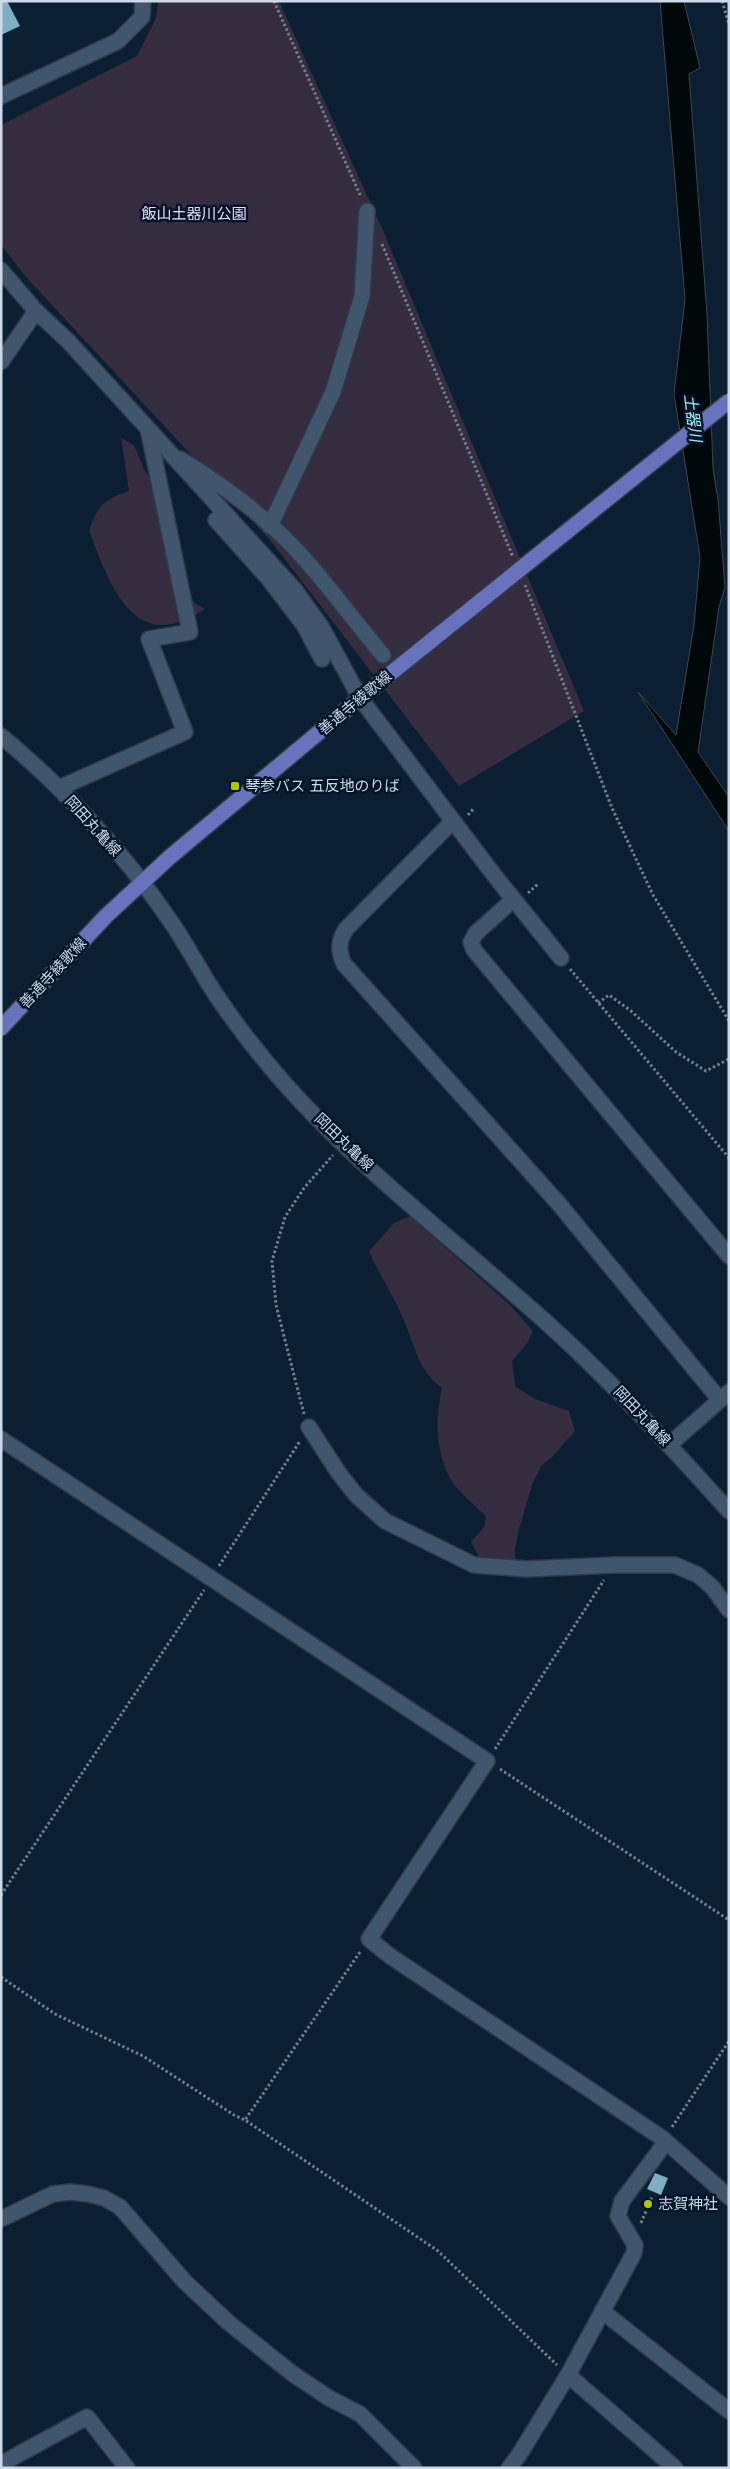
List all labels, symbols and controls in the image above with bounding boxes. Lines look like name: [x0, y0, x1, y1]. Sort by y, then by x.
park label: 飯山土器川公園: [141, 203, 247, 225]
water label: 土器川: [679, 393, 708, 445]
street label: 善通寺綾歌線: [313, 666, 397, 740]
place label: 琴参バス 五反地のりば: [245, 775, 400, 797]
marker: 琴参バス 五反地のりば: [229, 780, 241, 792]
street label: 岡田丸亀線: [60, 791, 126, 861]
street label: 善通寺綾歌線: [14, 933, 92, 1013]
street label: 岡田丸亀線: [309, 1108, 379, 1176]
street label: 岡田丸亀線: [608, 1381, 676, 1451]
place label: 志賀神社: [658, 2193, 718, 2215]
marker: 志賀神社: [642, 2198, 654, 2210]

